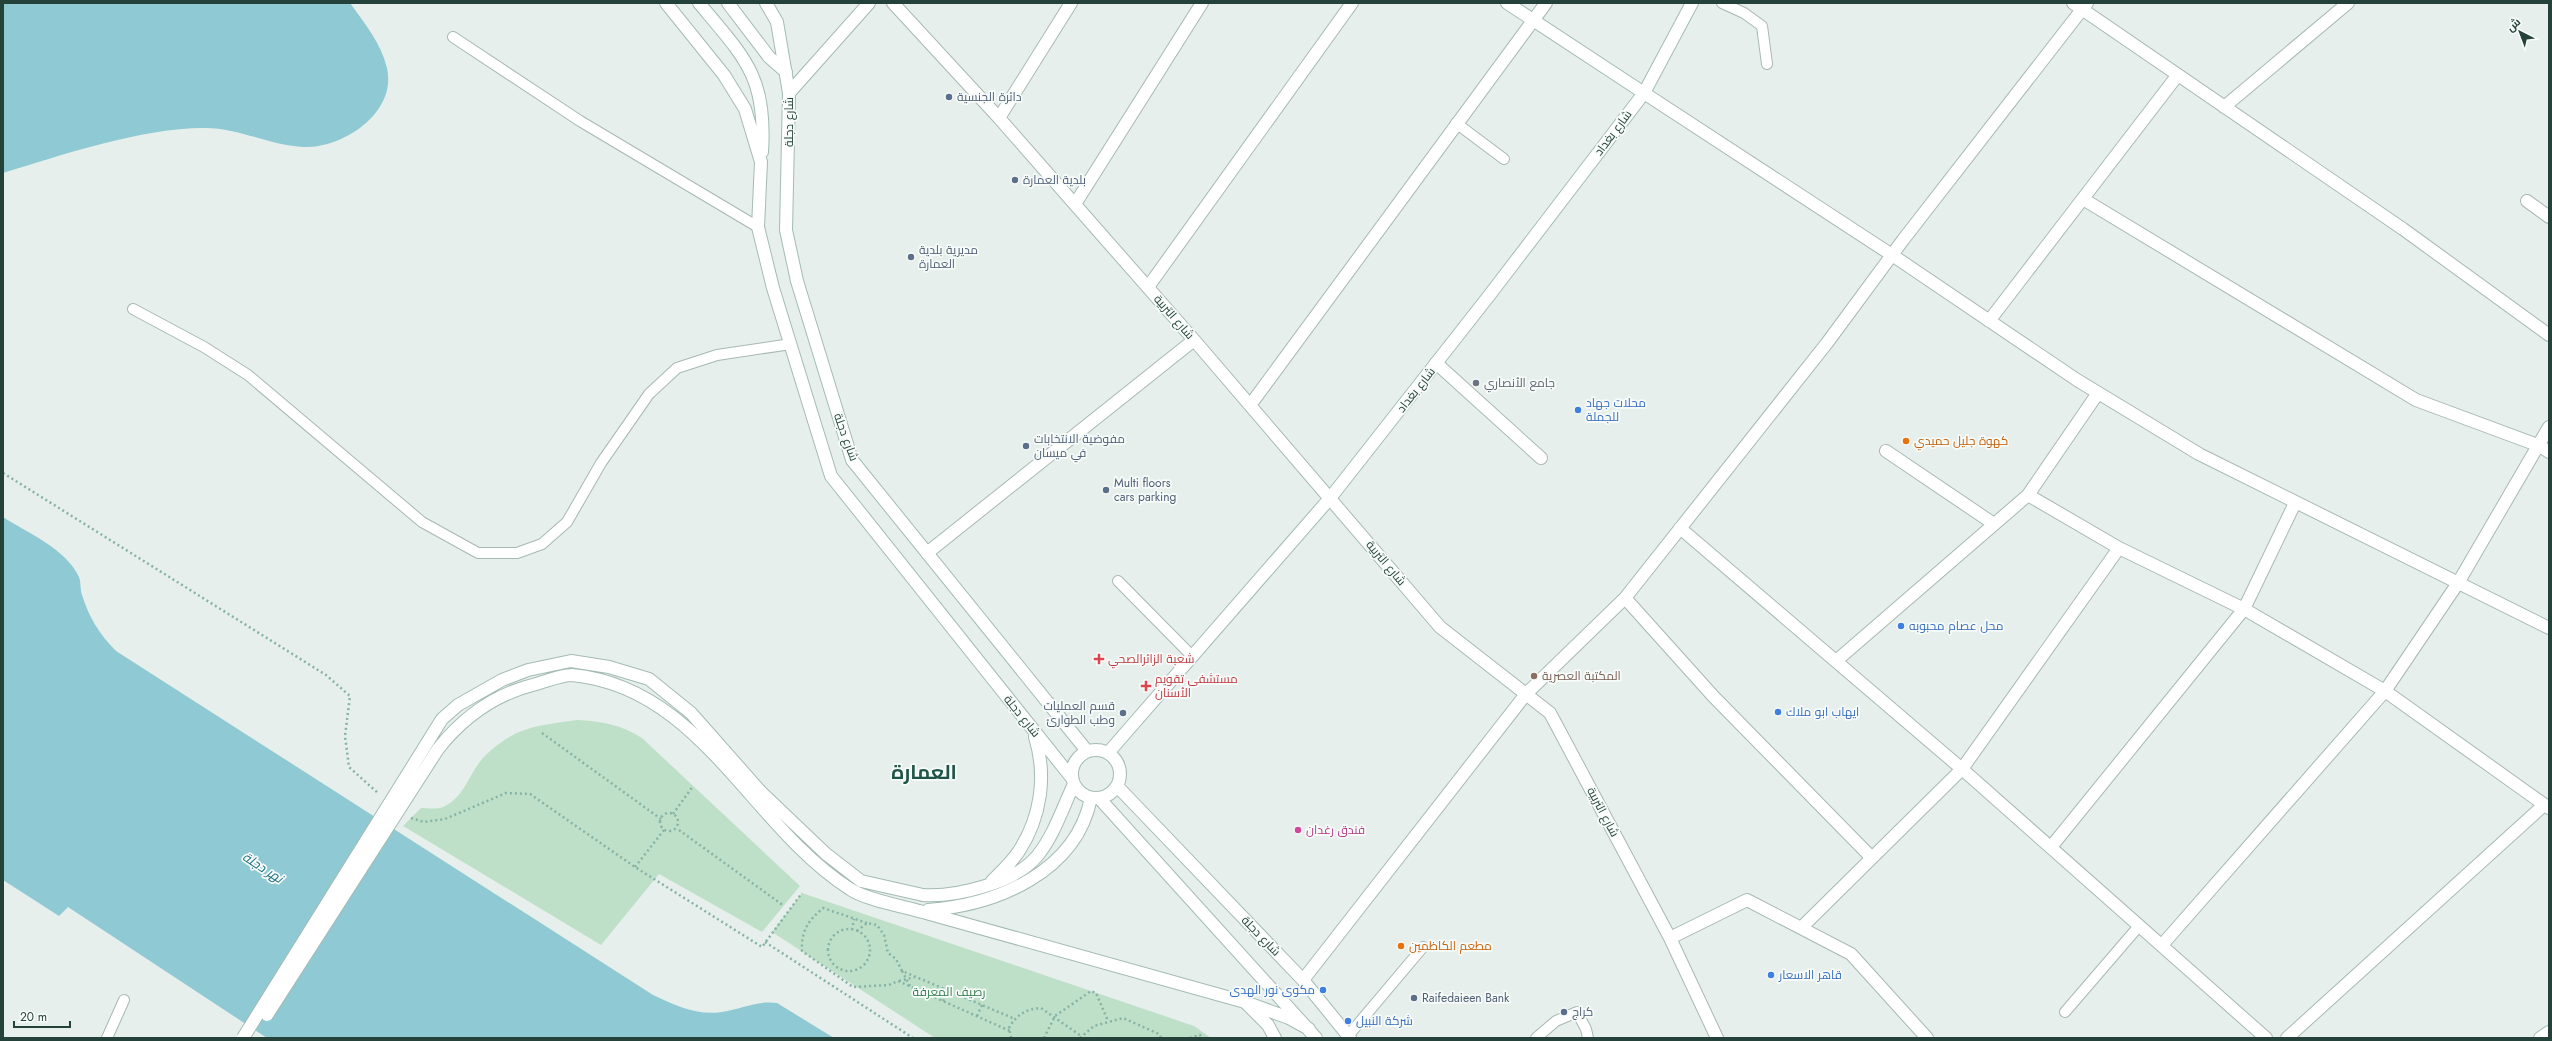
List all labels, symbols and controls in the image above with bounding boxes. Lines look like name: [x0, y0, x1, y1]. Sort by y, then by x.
north arrow: [2500, 12, 2540, 52]
text: ش: [2503, 14, 2524, 35]
place label: دائرة الجنسية: [957, 88, 1022, 106]
marker: دائرة الجنسية: [944, 92, 954, 102]
street label: شارع دجلة: [780, 97, 798, 147]
street label: شارع بغداد: [1590, 106, 1636, 160]
place label: بلدية العمارة: [1023, 171, 1086, 189]
marker: بلدية العمارة: [1010, 175, 1020, 185]
place label: مديرية بلدية العمارة: [919, 241, 978, 273]
marker: مديرية بلدية العمارة: [906, 252, 916, 262]
street label: شارع التربية: [1149, 291, 1199, 343]
street label: شارع بغداد: [1393, 363, 1439, 416]
place label: جامع الأنصاري: [1484, 374, 1555, 393]
marker: جامع الأنصاري: [1471, 378, 1481, 388]
place label: محلات جهاد للجملة: [1586, 394, 1646, 426]
marker: محلات جهاد للجملة: [1573, 405, 1583, 415]
street label: شارع دجلة: [829, 410, 863, 464]
place label: مفوضية الانتخابات في ميسان: [1034, 430, 1125, 463]
place label: كهوة جليل حميدي: [1914, 432, 2008, 451]
marker: كهوة جليل حميدي: [1901, 436, 1911, 446]
marker: مفوضية الانتخابات في ميسان: [1021, 441, 1031, 451]
place label: Multi floors cars parking: [1114, 474, 1176, 506]
marker: Multi floors cars parking: [1101, 485, 1111, 495]
street label: شارع التربية: [1362, 536, 1410, 590]
place label: محل عصام محبوبه: [1909, 617, 2003, 635]
marker: محل عصام محبوبه: [1896, 621, 1906, 631]
place label: شعبة الزائرالصحي: [1108, 650, 1194, 669]
marker: شعبة الزائرالصحي: [1093, 653, 1105, 665]
place label: المكتبة العصرية: [1542, 667, 1621, 685]
place label: مستشفى تقويم الأسنان: [1155, 670, 1238, 702]
marker: المكتبة العصرية: [1529, 671, 1539, 681]
marker: مستشفى تقويم الأسنان: [1140, 680, 1152, 692]
street label: شارع دجلة: [999, 691, 1045, 741]
place label: قسم العمليات وطب الطوارئ: [1043, 697, 1115, 729]
place label: ايهاب ابو ملاك: [1786, 703, 1859, 721]
marker: ايهاب ابو ملاك: [1773, 707, 1783, 717]
marker: قسم العمليات وطب الطوارئ: [1118, 708, 1128, 718]
district label: العمارة: [891, 758, 957, 787]
street label: شارع التربية: [1582, 784, 1624, 840]
place label: فندق رغدان: [1306, 821, 1365, 839]
marker: فندق رغدان: [1293, 825, 1303, 835]
water label: نهر دجلة: [239, 847, 288, 888]
street label: شارع دجلة: [1237, 912, 1285, 960]
place label: مطعم الكاظمين: [1409, 937, 1492, 955]
marker: مطعم الكاظمين: [1396, 941, 1406, 951]
place label: قاهر الاسعار: [1778, 966, 1842, 984]
marker: قاهر الاسعار: [1766, 970, 1776, 980]
place label: مكوى نور الهدى: [1230, 981, 1315, 999]
park label: رصيف المعرفة: [913, 983, 985, 1001]
marker: مكوى نور الهدى: [1318, 985, 1328, 995]
place label: Raifedaieen Bank: [1422, 989, 1510, 1007]
marker: Raifedaieen Bank: [1409, 993, 1419, 1003]
scale bar: [14, 1003, 70, 1029]
place label: كراج: [1572, 1003, 1593, 1021]
marker: كراج: [1559, 1007, 1569, 1017]
text: 20 m: [20, 1008, 47, 1026]
place label: شركة النبيل: [1356, 1012, 1413, 1030]
marker: شركة النبيل: [1343, 1016, 1353, 1026]

